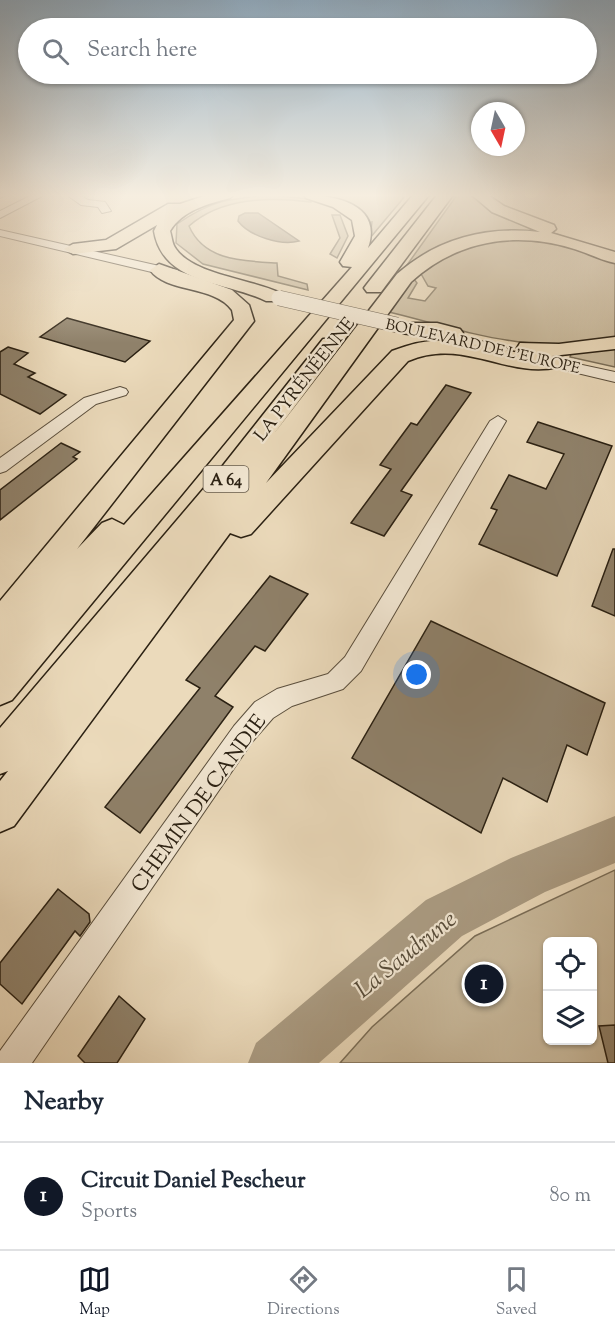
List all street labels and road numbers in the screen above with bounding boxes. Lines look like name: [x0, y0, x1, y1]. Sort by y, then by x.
street label: LA PYRÉNÉENNE: [249, 313, 362, 448]
street label: BOULEVARD DE L'EUROPE: [383, 315, 582, 380]
road number: A 64: [204, 466, 248, 492]
street label: CHEMIN DE CANDIE: [125, 709, 275, 899]

